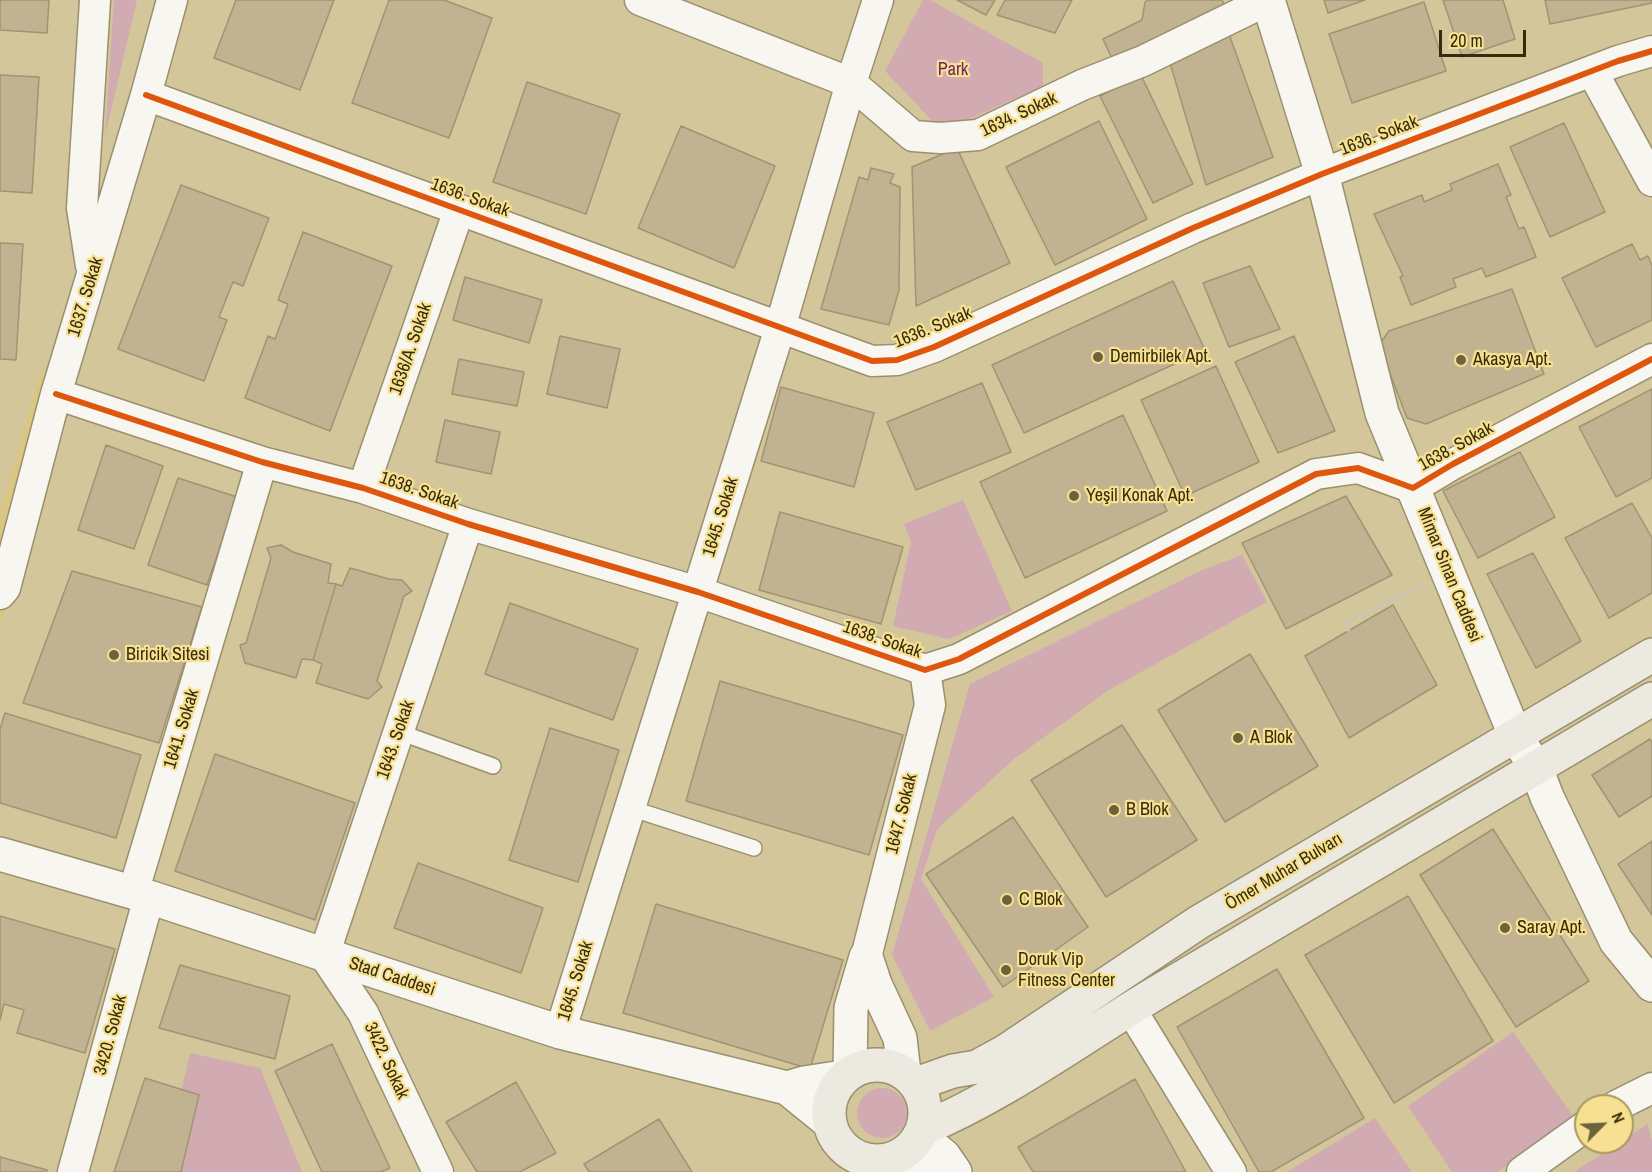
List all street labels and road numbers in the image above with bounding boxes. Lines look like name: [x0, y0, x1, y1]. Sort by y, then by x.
street label: 1634. Sokak: [977, 88, 1061, 142]
street label: 1636. Sokak: [1337, 111, 1421, 161]
street label: 1636. Sokak: [428, 174, 512, 222]
street label: 1637. Sokak: [64, 255, 108, 339]
street label: 1636/A. Sokak: [385, 300, 437, 398]
street label: 1636. Sokak: [891, 303, 975, 353]
street label: 1638. Sokak: [1415, 418, 1497, 476]
street label: 1638. Sokak: [377, 467, 461, 515]
street label: 1645. Sokak: [699, 475, 743, 559]
street label: Mimar Sinan Caddesi: [1412, 504, 1486, 646]
street label: 1638. Sokak: [840, 616, 924, 664]
street label: 1641. Sokak: [160, 687, 204, 771]
street label: 1643. Sokak: [372, 698, 420, 782]
street label: 1647. Sokak: [882, 772, 922, 856]
street label: Ömer Muhar Bulvarı: [1221, 829, 1347, 915]
street label: 1645. Sokak: [554, 939, 598, 1023]
street label: Stad Caddesi: [346, 953, 438, 1001]
street label: 3420. Sokak: [90, 993, 132, 1077]
street label: 3422. Sokak: [359, 1019, 413, 1103]

